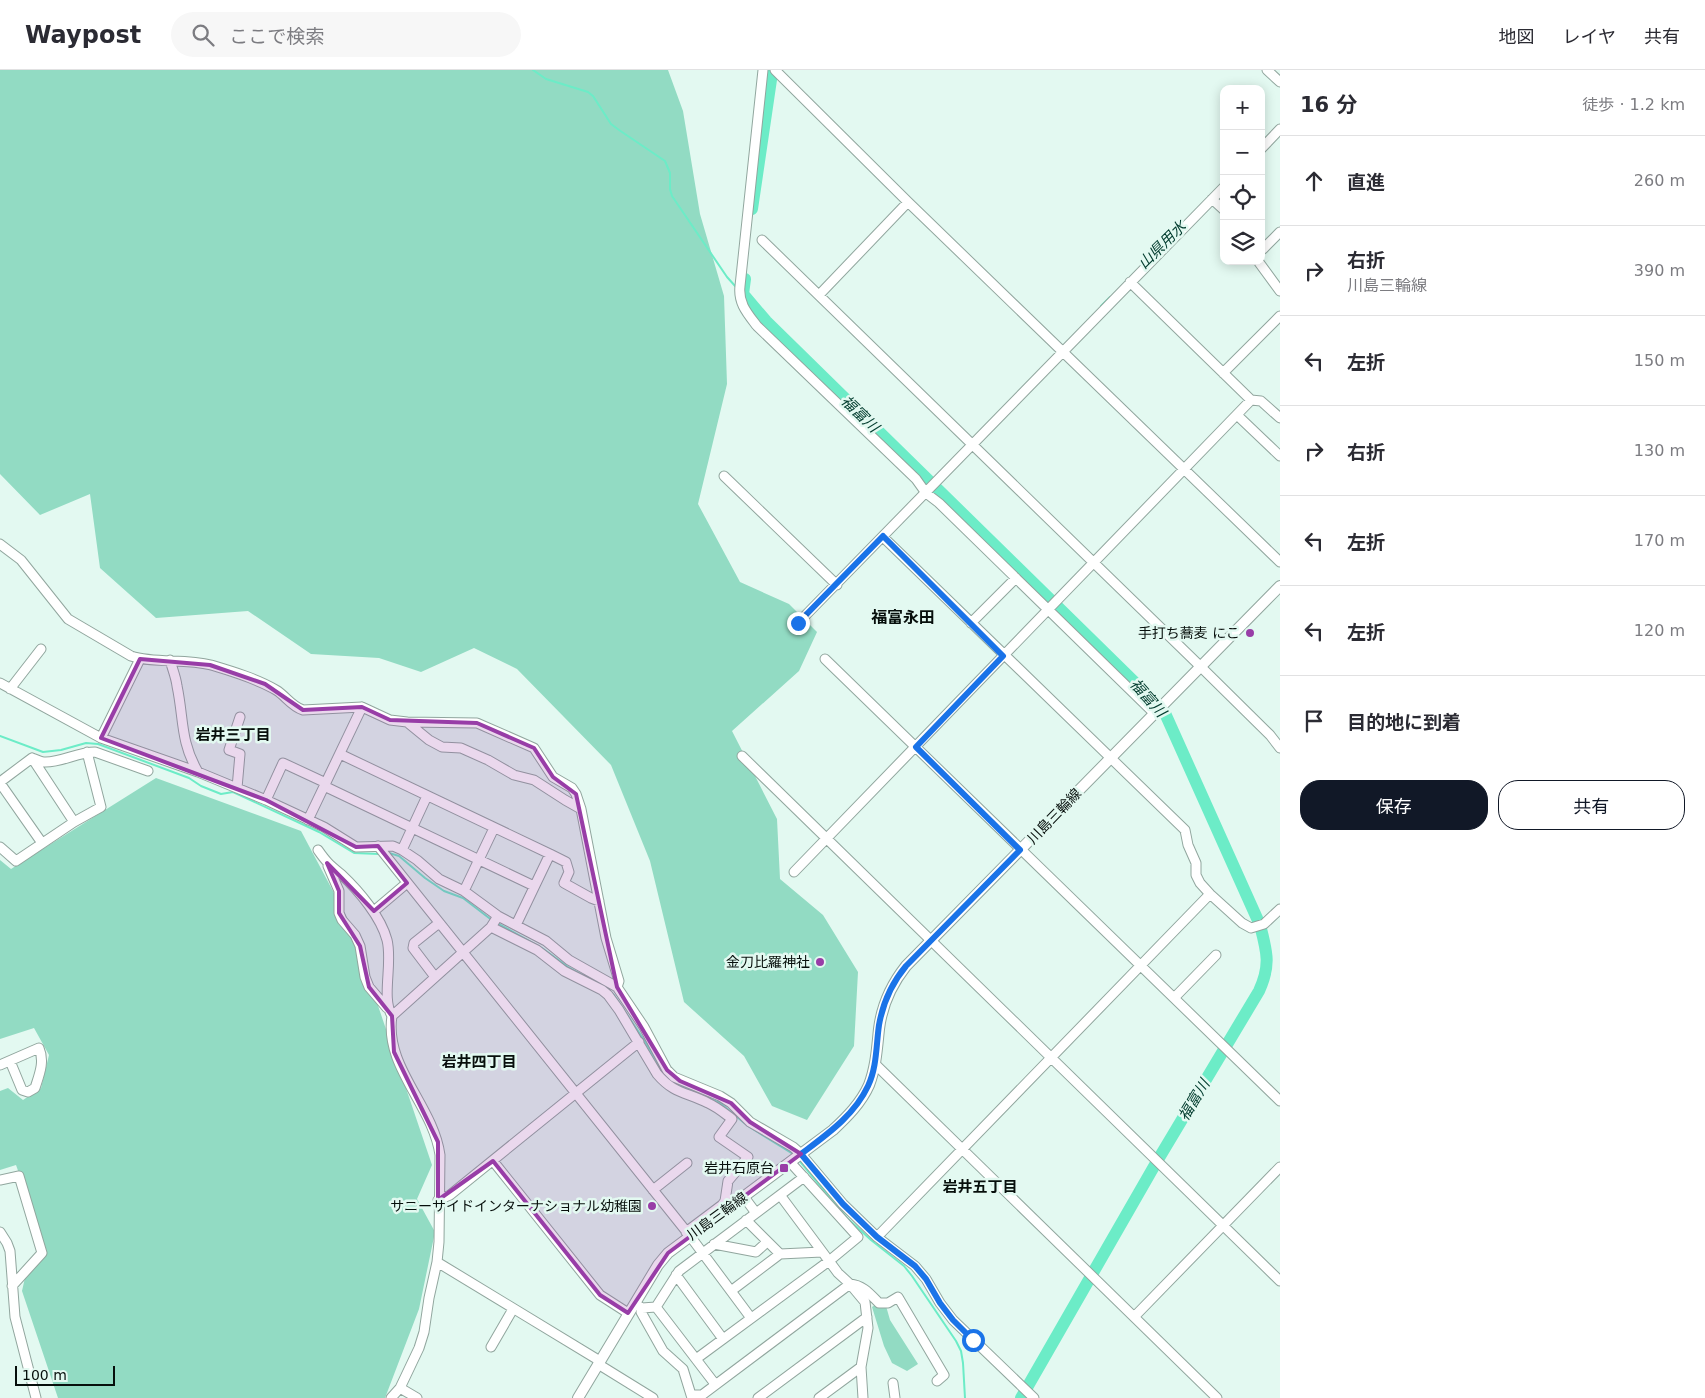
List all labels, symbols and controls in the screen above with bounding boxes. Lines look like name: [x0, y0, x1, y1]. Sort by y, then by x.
search box: [171, 12, 521, 57]
text: Waypost: [25, 21, 141, 49]
icon: search: [189, 21, 217, 49]
text: ここで検索: [229, 25, 324, 47]
text: 地図: [1499, 26, 1535, 47]
text: レイヤ: [1563, 26, 1616, 47]
text: 共有: [1644, 26, 1680, 47]
map controls: [1220, 85, 1265, 265]
button: +: [1220, 85, 1265, 130]
text: 16 分: [1300, 93, 1358, 117]
text: 徒歩 · 1.2 km: [1582, 95, 1685, 114]
button: −: [1220, 130, 1265, 175]
icon: ahead: [1300, 167, 1328, 195]
text: 直進: [1347, 171, 1385, 193]
text: 260 m: [1634, 171, 1685, 190]
button: locate: [1220, 175, 1265, 220]
water label: 山県用水: [1134, 216, 1191, 273]
button: layers: [1220, 220, 1265, 265]
text: 右折: [1347, 249, 1385, 271]
icon: right: [1300, 257, 1328, 285]
text: 390 m: [1634, 261, 1685, 280]
text: 川島三輪線: [1347, 276, 1427, 295]
icon: left: [1300, 347, 1328, 375]
text: 左折: [1347, 351, 1385, 373]
text: 150 m: [1634, 351, 1685, 370]
water label: 福富川: [838, 392, 884, 437]
icon: right: [1300, 437, 1328, 465]
text: 右折: [1347, 441, 1385, 463]
text: 130 m: [1634, 441, 1685, 460]
icon: left: [1300, 527, 1328, 555]
text: 左折: [1347, 531, 1385, 553]
text: 170 m: [1634, 531, 1685, 550]
district label: 福富永田: [871, 608, 935, 627]
route end: [787, 612, 810, 635]
icon: left: [1300, 617, 1328, 645]
text: 左折: [1347, 621, 1385, 643]
text: 120 m: [1634, 621, 1685, 640]
place label: 手打ち蕎麦 にこ: [1138, 625, 1240, 641]
marker: 手打ち蕎麦 にこ: [1244, 627, 1256, 639]
water label: 福富川: [1126, 675, 1171, 722]
icon: arrive: [1300, 707, 1328, 735]
text: 目的地に到着: [1347, 711, 1461, 733]
district label: 岩井三丁目: [195, 726, 271, 744]
button: 保存: [1300, 780, 1488, 830]
button: 共有: [1498, 780, 1685, 830]
street label: 川島三輪線: [1024, 785, 1084, 847]
place label: 金刀比羅神社: [726, 954, 810, 970]
marker: 金刀比羅神社: [814, 956, 826, 968]
district label: 岩井四丁目: [441, 1053, 517, 1071]
water label: 福富川: [1175, 1074, 1214, 1124]
place label: 岩井石原台: [704, 1160, 774, 1176]
marker: 岩井石原台: [778, 1162, 790, 1174]
district label: 岩井五丁目: [942, 1178, 1018, 1196]
street label: 川島三輪線: [684, 1189, 750, 1243]
place label: サニーサイドインターナショナル幼稚園: [390, 1198, 642, 1214]
marker: サニーサイドインターナショナル幼稚園: [646, 1200, 658, 1212]
route start: [962, 1329, 985, 1352]
scale bar: [15, 1363, 115, 1386]
text: 100 m: [22, 1367, 67, 1383]

